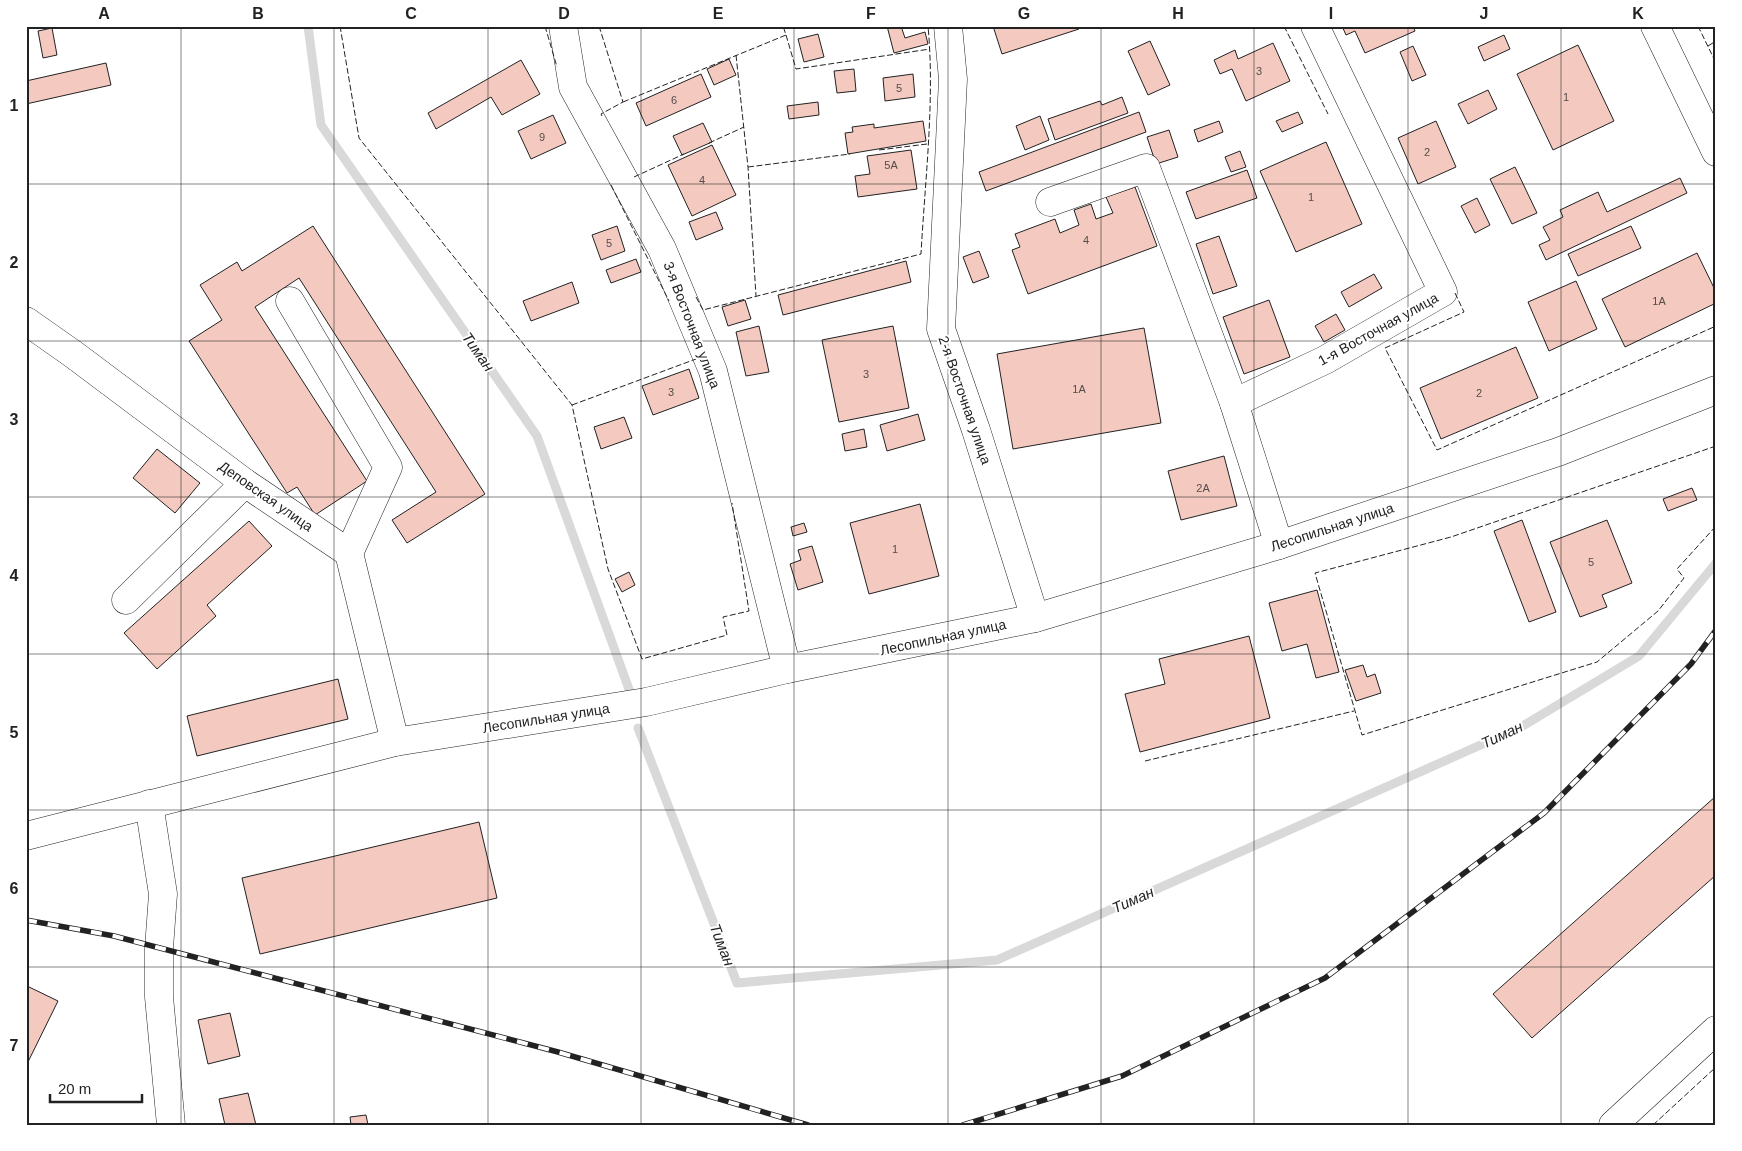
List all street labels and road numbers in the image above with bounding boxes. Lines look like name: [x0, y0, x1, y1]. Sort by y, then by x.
street label: 3-я Восточная улица: [660, 259, 724, 391]
street label: 1-я Восточная улица: [1315, 289, 1441, 369]
street label: 2-я Восточная улица: [936, 334, 995, 466]
street label: Деповская улица: [216, 458, 316, 535]
street label: Лесопильная улица: [1269, 500, 1396, 554]
street label: Лесопильная улица: [879, 616, 1008, 658]
street label: Лесопильная улица: [481, 700, 611, 736]

